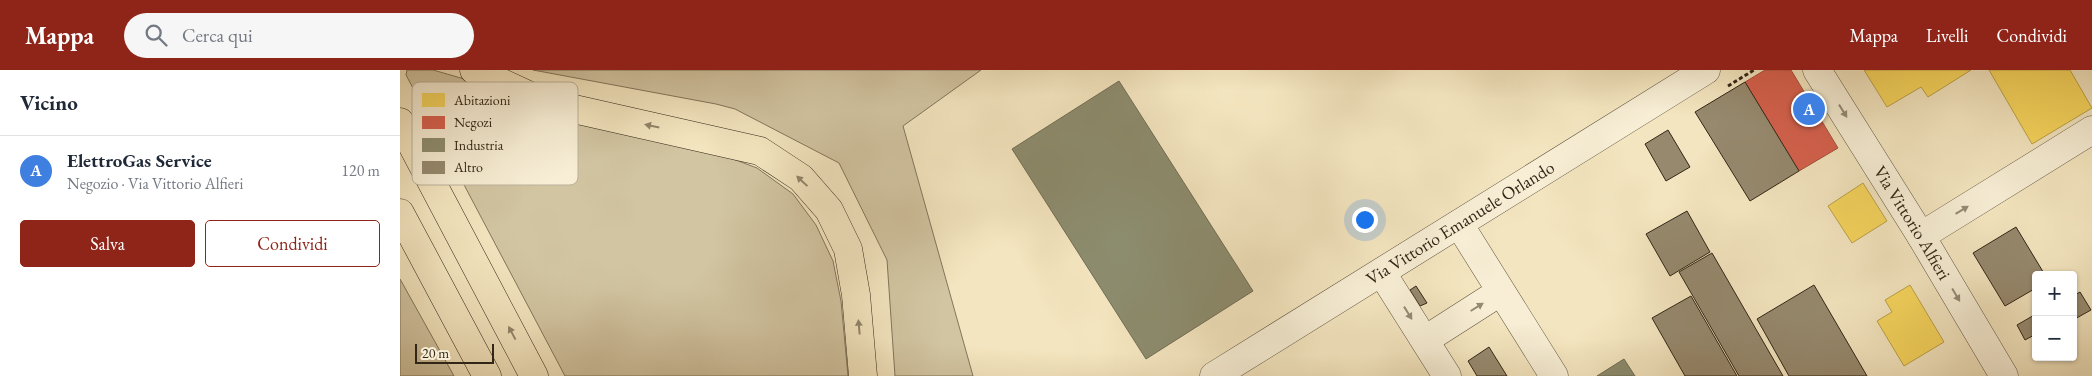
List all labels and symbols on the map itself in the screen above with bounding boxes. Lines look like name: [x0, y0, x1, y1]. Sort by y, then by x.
legend: [412, 82, 578, 185]
pin: A: [1793, 90, 1825, 128]
text: Abitazioni: [453, 91, 511, 109]
one-way arrow: [1838, 105, 1848, 118]
text: Negozi: [454, 113, 493, 131]
one-way arrow: [645, 122, 660, 130]
text: Industria: [454, 136, 504, 154]
street label: Via Vittorio Emanuele Orlando: [1362, 155, 1558, 290]
text: Altro: [453, 158, 483, 176]
street label: Via Vittorio Alfieri: [1869, 161, 1957, 284]
one-way arrow: [796, 175, 808, 187]
one-way arrow: [1955, 205, 1968, 214]
your location: [1352, 207, 1378, 233]
one-way arrow: [1951, 288, 1960, 301]
one-way arrow: [1471, 302, 1484, 311]
one-way arrow: [1404, 307, 1413, 320]
one-way arrow: [855, 319, 863, 335]
one-way arrow: [507, 326, 516, 340]
scale bar: [415, 341, 494, 364]

